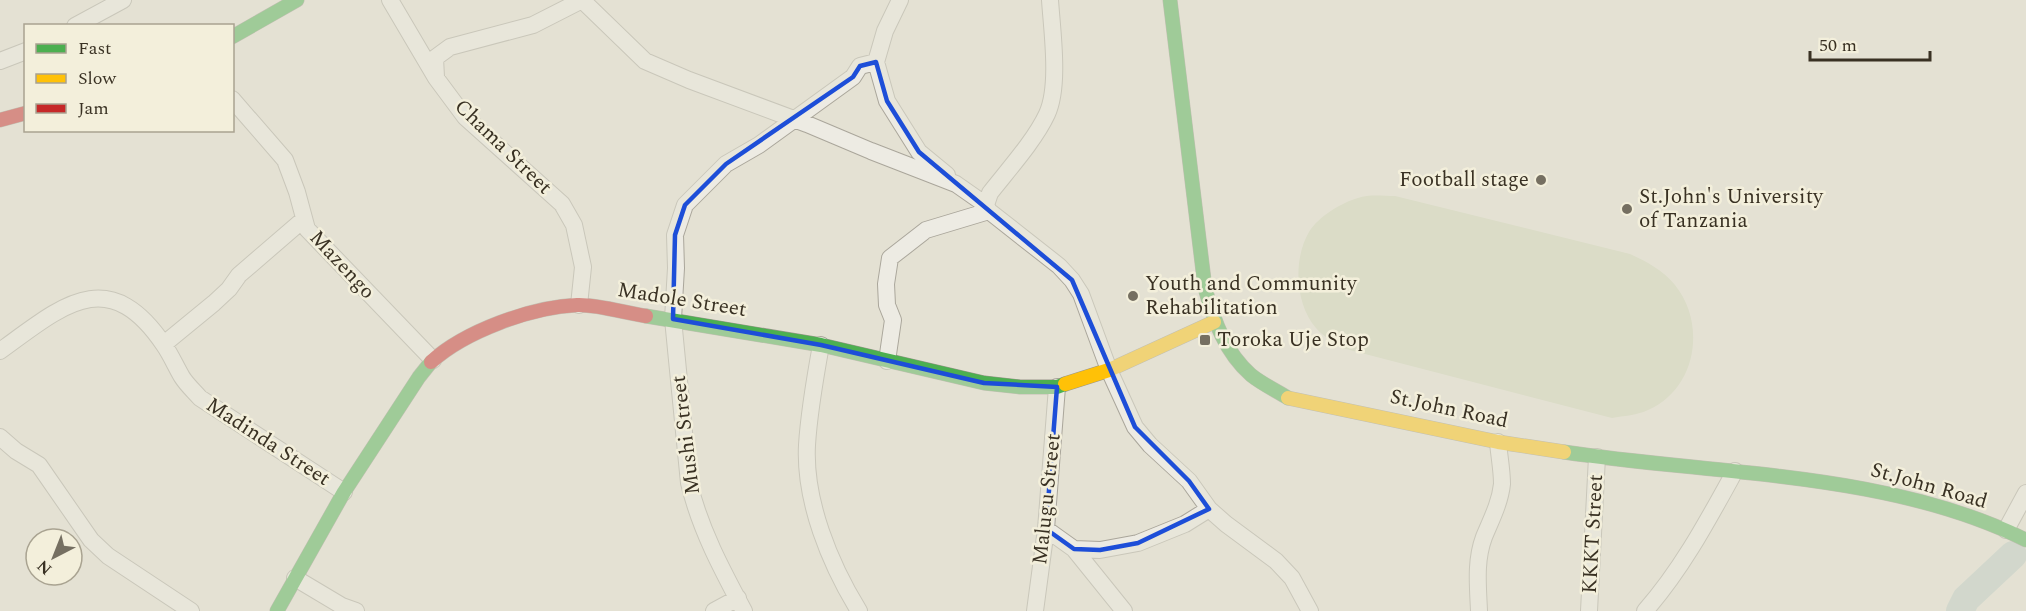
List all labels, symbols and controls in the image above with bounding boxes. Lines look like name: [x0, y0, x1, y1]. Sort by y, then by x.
legend: [24, 24, 234, 132]
scale bar: [1810, 24, 1930, 62]
text: 50 m: [1819, 32, 1857, 59]
text: Fast: [78, 35, 111, 62]
text: Slow: [78, 65, 117, 92]
street label: Chama Street: [446, 92, 560, 202]
text: Jam: [78, 95, 109, 122]
place label: Football stage: [1399, 164, 1529, 196]
marker: Football stage: [1534, 173, 1548, 187]
place label: St.John's University of Tanzania: [1639, 181, 1824, 237]
marker: St.John's University of Tanzania: [1620, 202, 1634, 216]
street label: Mazengo: [301, 223, 383, 307]
place label: Youth and Community Rehabilitation: [1145, 268, 1358, 324]
street label: Madole Street: [615, 274, 749, 326]
marker: Youth and Community Rehabilitation: [1126, 289, 1140, 303]
place label: Toroka Uje Stop: [1217, 324, 1369, 356]
marker: Toroka Uje Stop: [1198, 333, 1212, 347]
street label: Mushi Street: [663, 373, 709, 497]
street label: St.John Road: [1387, 381, 1511, 437]
street label: Madinda Street: [199, 390, 337, 494]
street label: Malugu Street: [1024, 432, 1070, 566]
street label: St.John Road: [1867, 454, 1991, 518]
street label: KKKT Street: [1574, 473, 1612, 595]
north arrow: [24, 527, 84, 587]
text: N: [32, 554, 58, 581]

